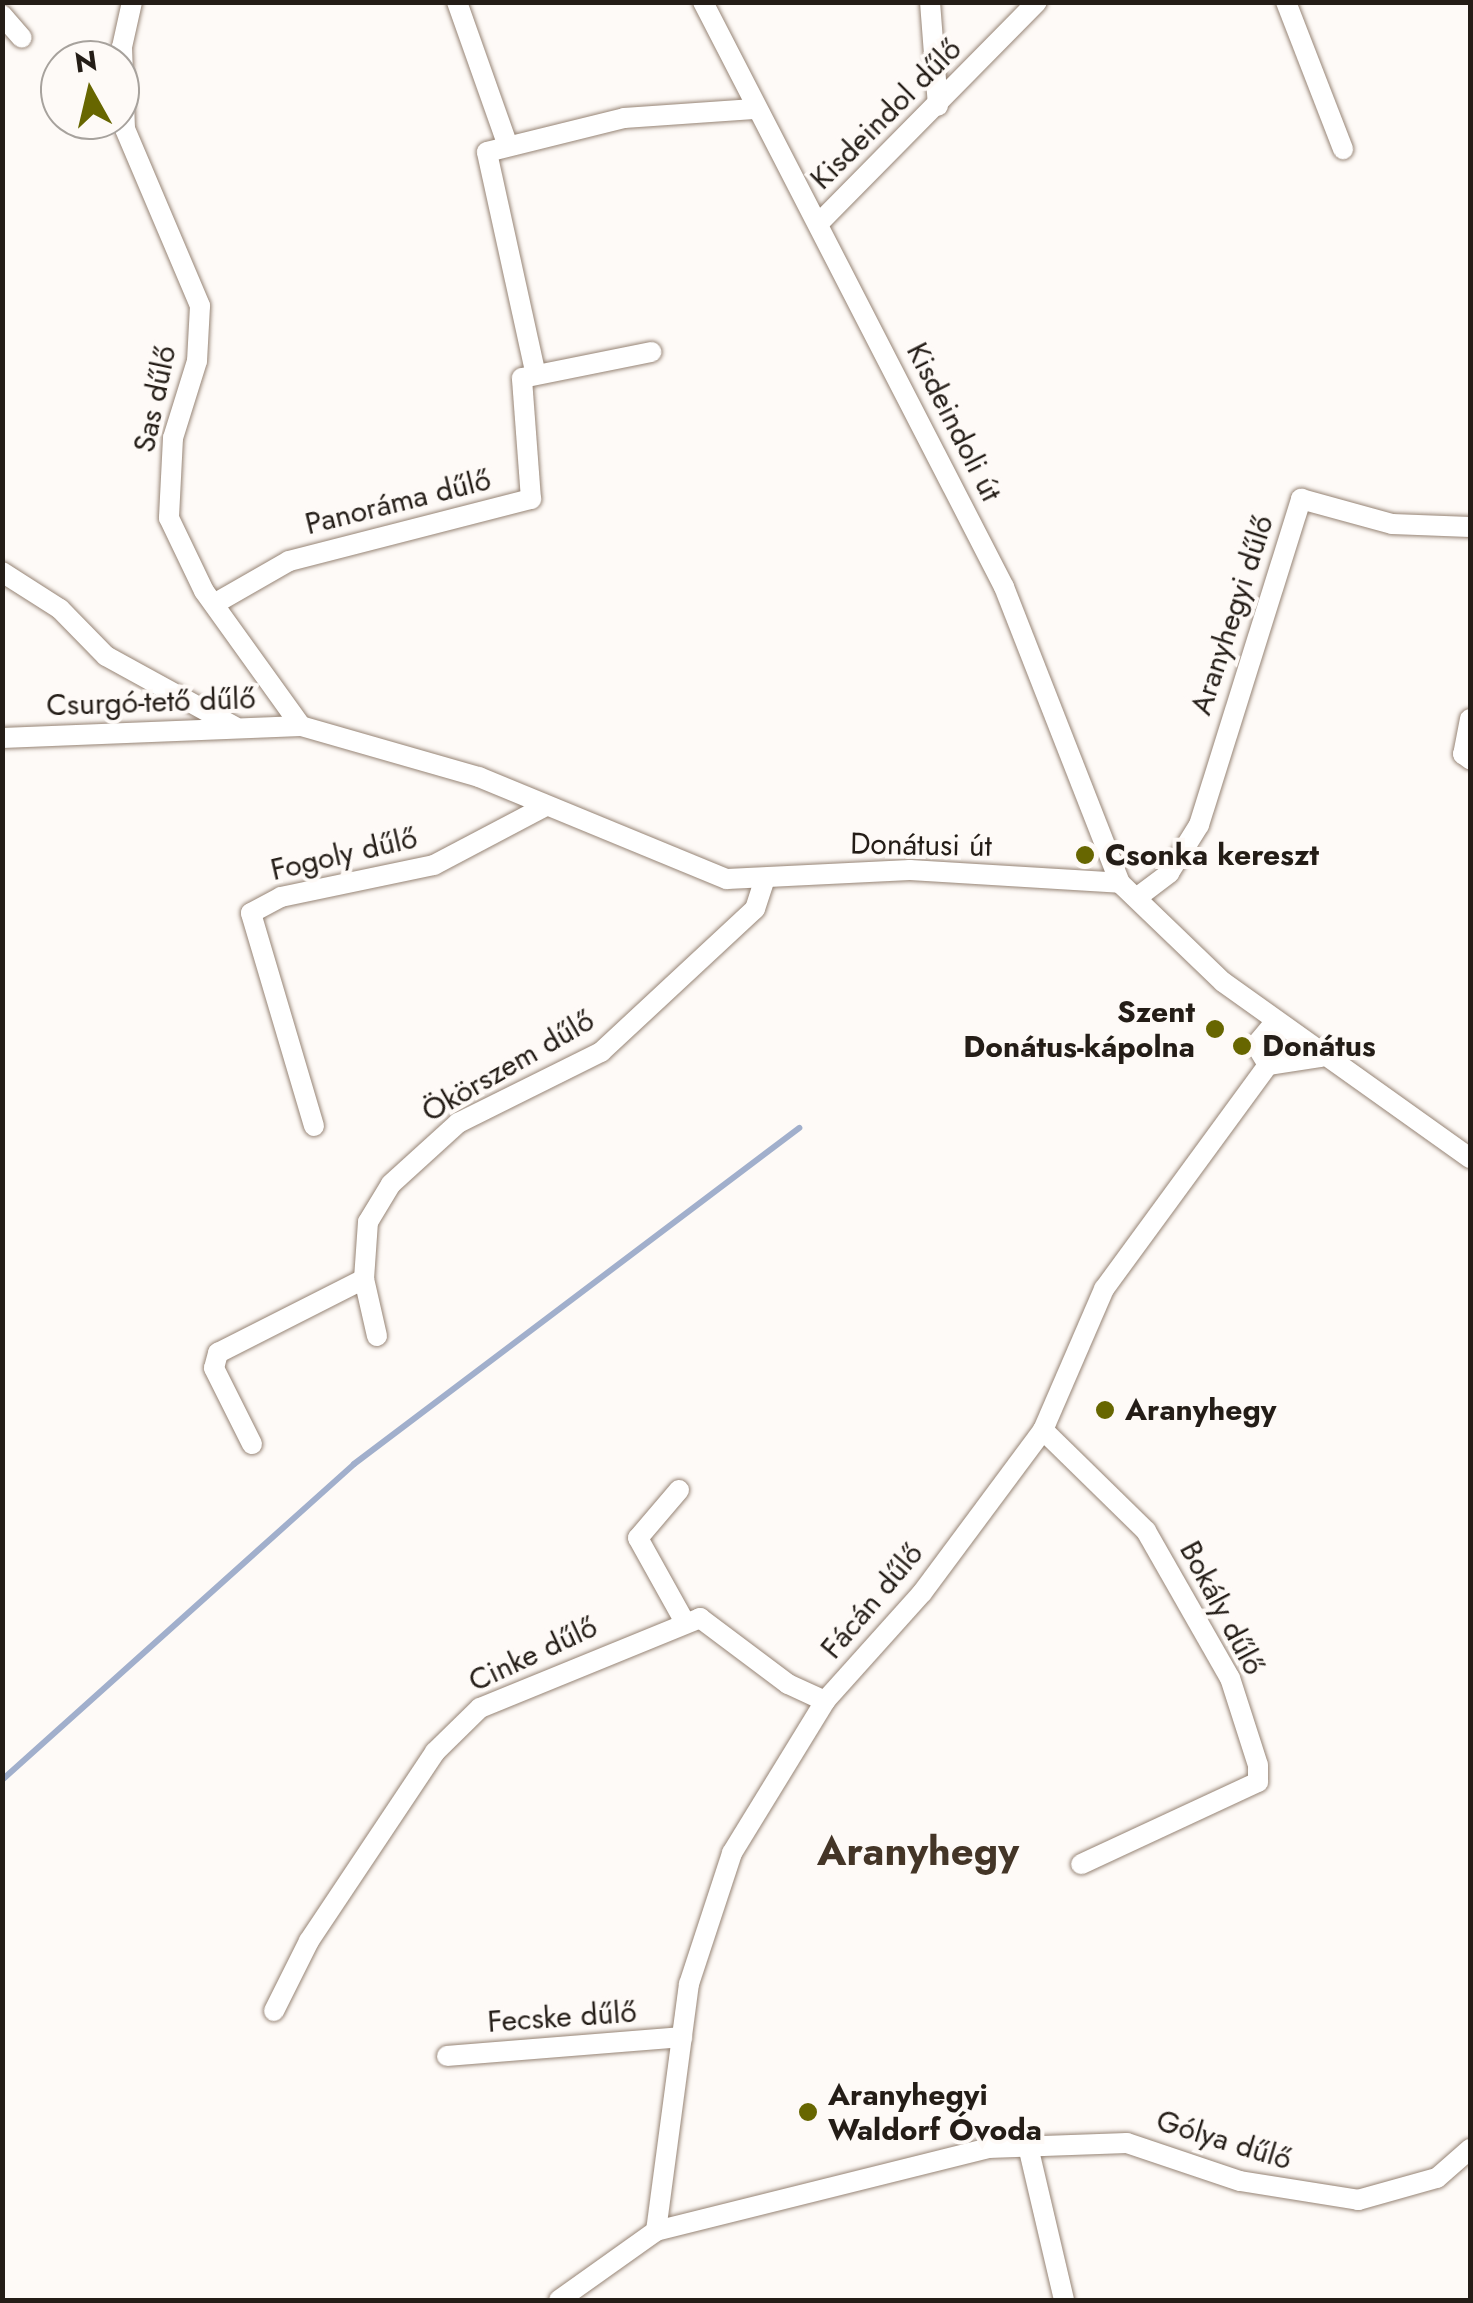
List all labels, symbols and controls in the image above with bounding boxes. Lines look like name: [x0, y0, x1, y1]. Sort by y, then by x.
street label: Kisdeindol dűlő: [803, 31, 969, 197]
north arrow: [40, 40, 140, 140]
text: N: [72, 40, 100, 84]
street label: Kisdeindoli út: [899, 337, 1009, 507]
street label: Sas dűlő: [126, 342, 184, 456]
street label: Panoráma dűlő: [302, 462, 494, 542]
street label: Aranyhegyi dűlő: [1183, 511, 1281, 719]
street label: Csurgó-tető dűlő: [46, 680, 256, 724]
street label: Fogoly dűlő: [267, 820, 421, 888]
street label: Donátusi út: [850, 826, 992, 864]
place label: Csonka kereszt: [1105, 837, 1319, 873]
marker: Csonka kereszt: [1074, 844, 1096, 866]
place label: Szent Donátus-kápolna: [963, 994, 1195, 1064]
street label: Ökörszem dűlő: [416, 1002, 600, 1130]
marker: Szent Donátus-kápolna: [1204, 1018, 1226, 1040]
place label: Donátus: [1262, 1028, 1376, 1064]
marker: Donátus: [1231, 1035, 1253, 1057]
place label: Aranyhegy: [1125, 1392, 1276, 1428]
marker: Aranyhegy: [1094, 1399, 1116, 1421]
street label: Bokály dűlő: [1172, 1535, 1272, 1681]
street label: Fácán dűlő: [813, 1536, 931, 1666]
street label: Cinke dűlő: [463, 1609, 603, 1699]
district label: Aranyhegy: [817, 1827, 1019, 1875]
street label: Fecske dűlő: [486, 1994, 638, 2040]
place label: Aranyhegyi Waldorf Óvoda: [828, 2077, 1042, 2148]
marker: Aranyhegyi Waldorf Óvoda: [797, 2101, 819, 2123]
street label: Gólya dűlő: [1152, 2102, 1296, 2178]

